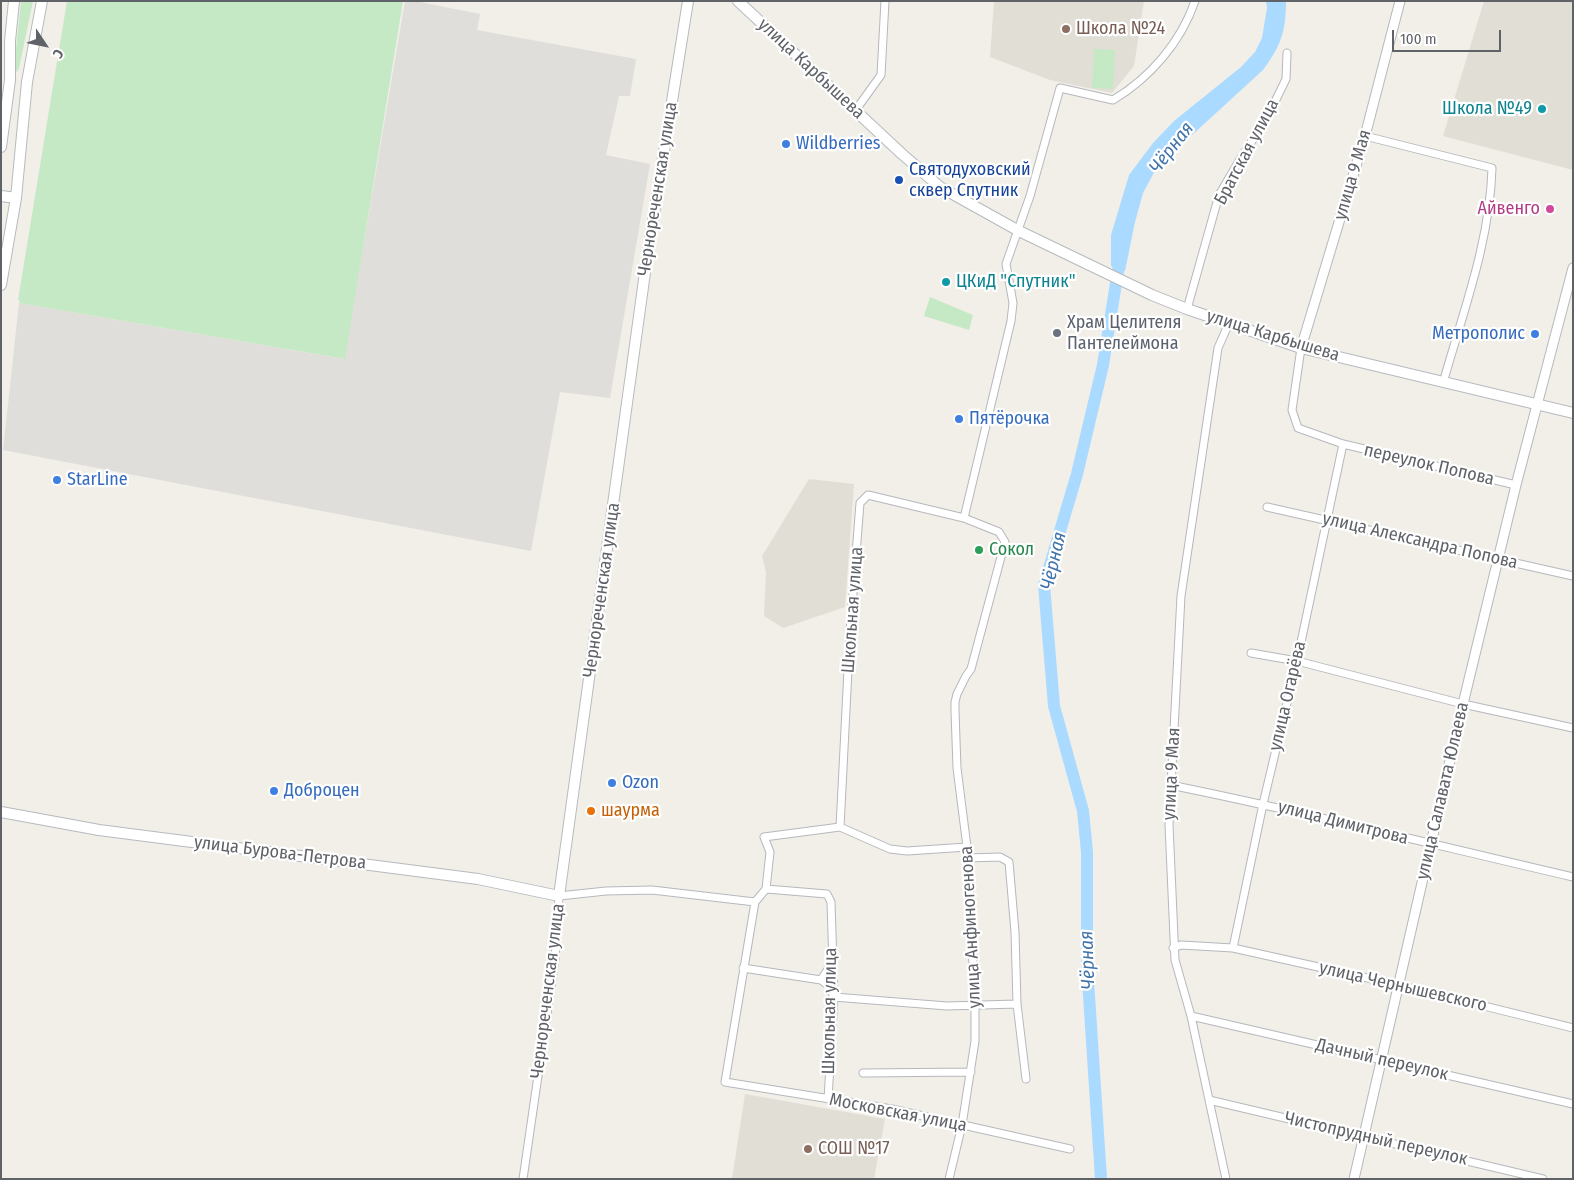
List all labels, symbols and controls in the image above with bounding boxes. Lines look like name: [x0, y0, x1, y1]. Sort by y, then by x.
street label: улица Карбышева: [753, 14, 869, 124]
place label: Школа №24: [1076, 18, 1165, 40]
north arrow: [20, 20, 70, 70]
scale bar: [1394, 20, 1503, 52]
marker: Школа №24: [1060, 23, 1072, 35]
text: 100 m: [1400, 30, 1437, 48]
text: С: [49, 46, 67, 61]
street label: Братская улица: [1210, 95, 1284, 209]
place label: Школа №49: [1442, 98, 1532, 120]
street label: Чернореченская улица: [634, 100, 682, 278]
marker: Школа №49: [1536, 103, 1548, 115]
water label: Чёрная: [1145, 118, 1199, 178]
street label: улица 9 Мая: [1330, 127, 1376, 223]
place label: Wildberries: [796, 133, 880, 155]
marker: Wildberries: [780, 138, 792, 150]
place label: Святодуховский сквер Спутник: [909, 159, 1031, 202]
marker: Святодуховский сквер Спутник: [893, 174, 905, 186]
place label: Айвенго: [1477, 198, 1540, 220]
marker: Айвенго: [1544, 203, 1556, 215]
place label: ЦКиД "Спутник": [956, 271, 1075, 293]
marker: ЦКиД "Спутник": [940, 276, 952, 288]
street label: улица Карбышева: [1204, 306, 1342, 366]
place label: Храм Целителя Пантелеймона: [1067, 312, 1181, 354]
place label: Метрополис: [1432, 323, 1525, 345]
marker: Храм Целителя Пантелеймона: [1051, 327, 1063, 339]
marker: Метрополис: [1529, 328, 1541, 340]
place label: Пятёрочка: [969, 408, 1049, 430]
marker: Пятёрочка: [953, 413, 965, 425]
street label: переулок Попова: [1362, 440, 1496, 490]
place label: StarLine: [67, 469, 128, 491]
marker: StarLine: [51, 474, 63, 486]
street label: Чернореченская улица: [579, 501, 625, 679]
street label: улица Александра Попова: [1320, 508, 1520, 574]
water label: Чёрная: [1036, 530, 1072, 592]
place label: Сокол: [989, 539, 1034, 561]
marker: Сокол: [973, 544, 985, 556]
street label: Школьная улица: [838, 546, 868, 674]
street label: улица Огарёва: [1265, 639, 1311, 753]
street label: улица Салавата Юлаева: [1412, 700, 1474, 882]
street label: улица 9 Мая: [1159, 727, 1185, 821]
place label: Ozon: [622, 772, 659, 794]
marker: Ozon: [606, 777, 618, 789]
place label: Доброцен: [284, 780, 360, 802]
marker: Доброцен: [268, 785, 280, 797]
street label: улица Димитрова: [1276, 796, 1410, 850]
place label: шаурма: [601, 800, 660, 822]
marker: шаурма: [585, 805, 597, 817]
street label: улица Бурова-Петрова: [193, 832, 367, 874]
street label: улица Анфиногенова: [956, 845, 986, 1009]
street label: Чернореченская улица: [527, 902, 569, 1080]
water label: Чёрная: [1076, 930, 1100, 990]
street label: Школьная улица: [818, 947, 842, 1075]
street label: улица Чернышевского: [1317, 957, 1489, 1017]
street label: Дачный переулок: [1314, 1034, 1450, 1086]
street label: Московская улица: [827, 1089, 969, 1137]
street label: Чистопрудный переулок: [1283, 1107, 1469, 1171]
place label: СОШ №17: [818, 1138, 890, 1160]
marker: СОШ №17: [802, 1143, 814, 1155]

